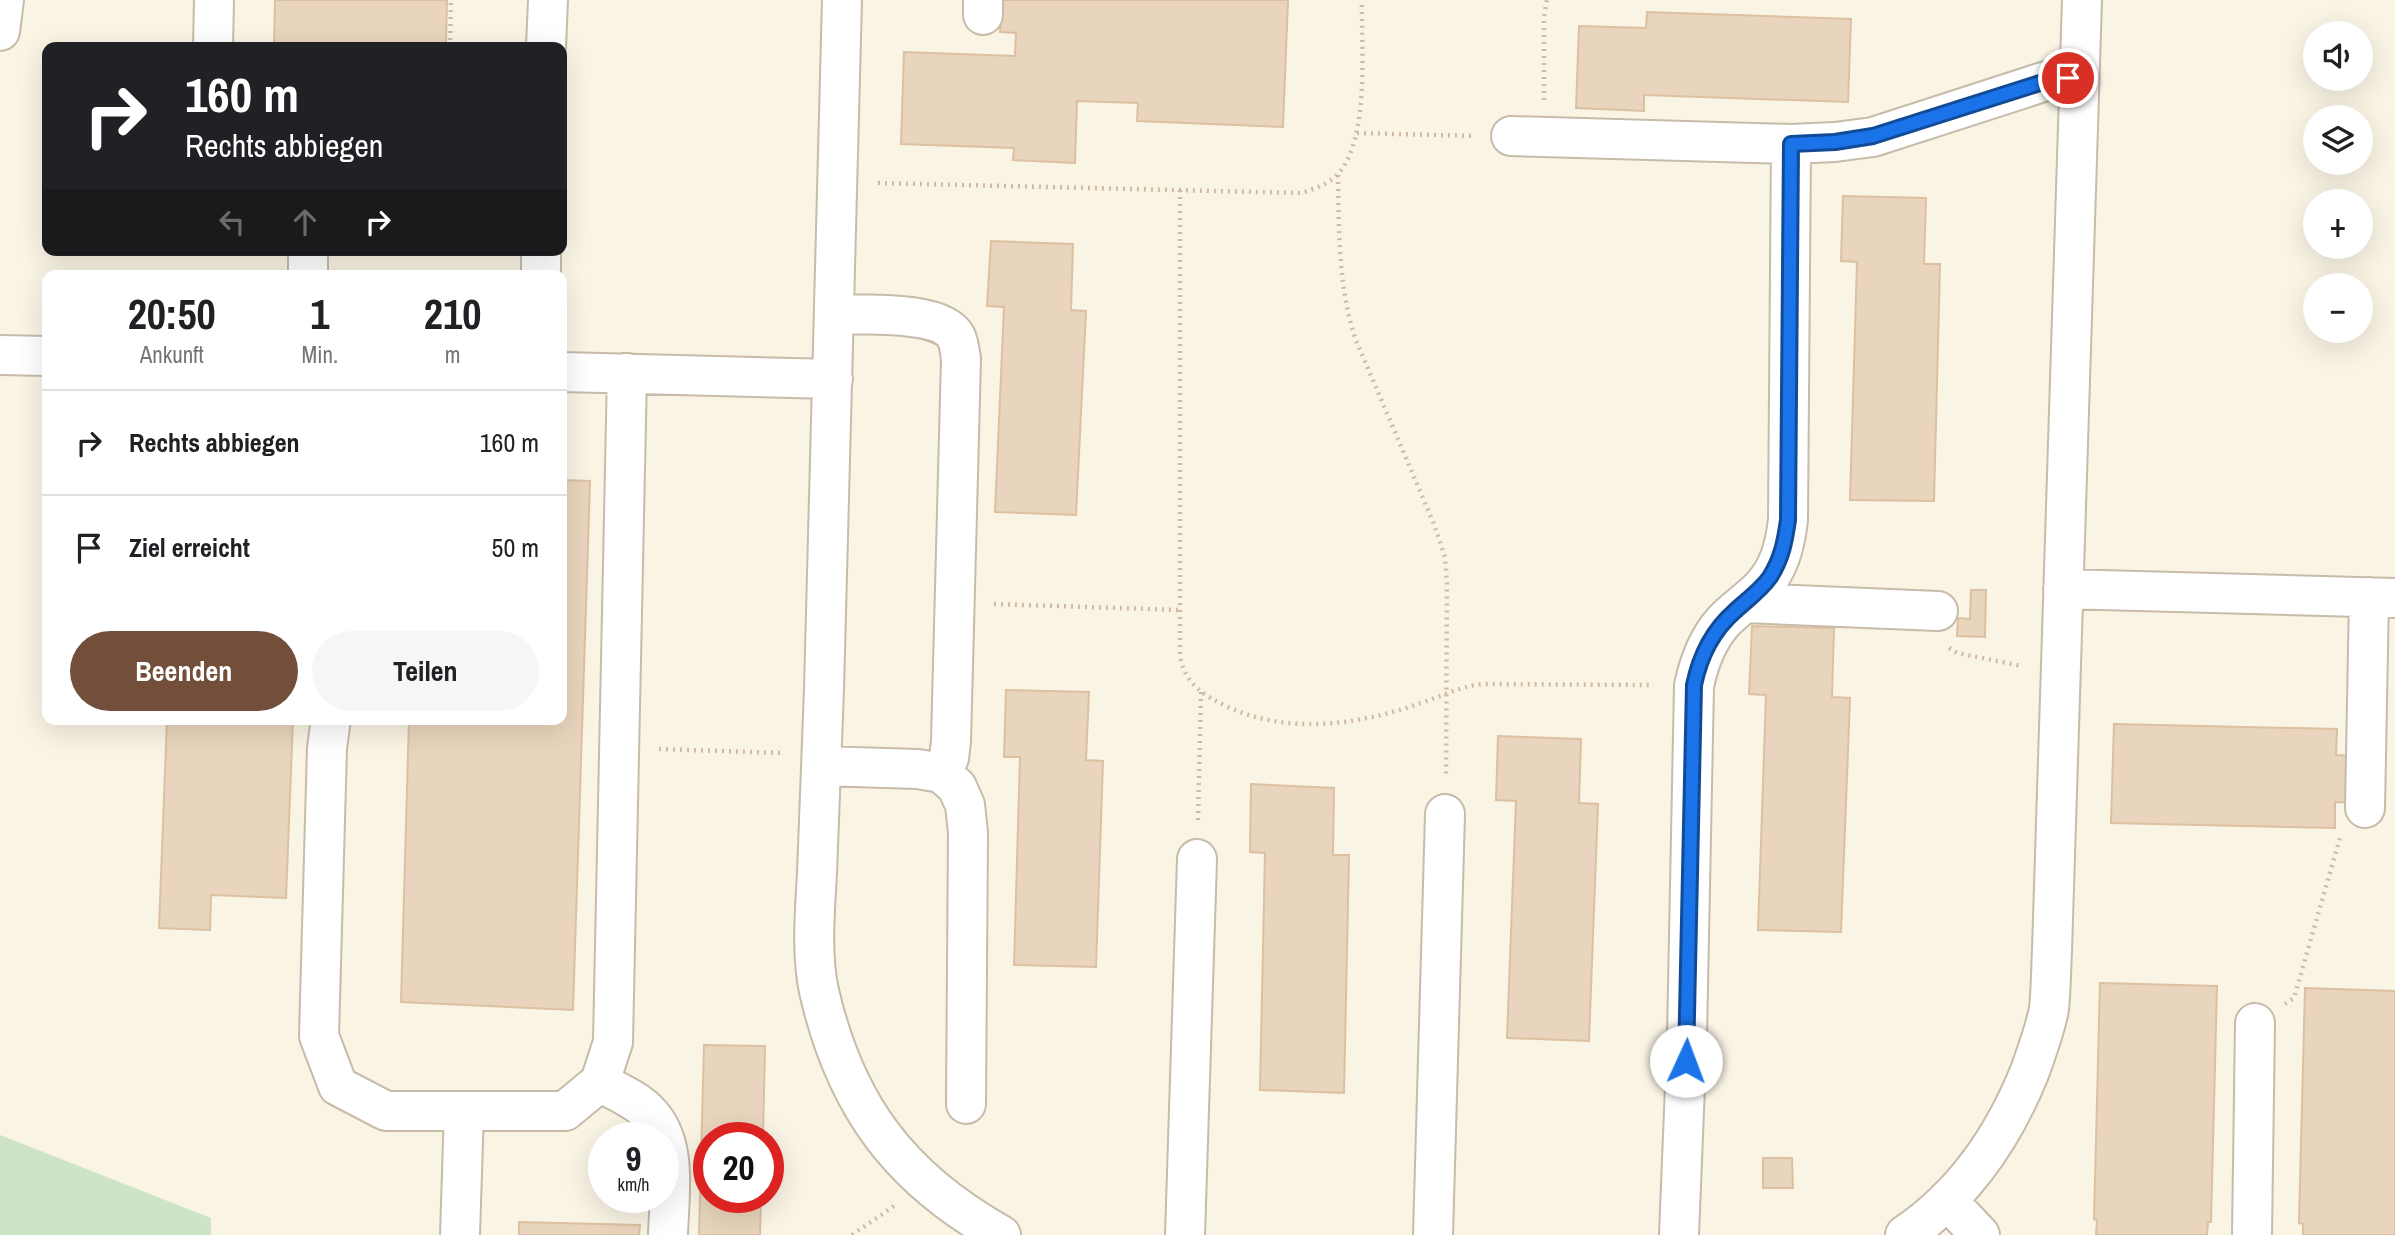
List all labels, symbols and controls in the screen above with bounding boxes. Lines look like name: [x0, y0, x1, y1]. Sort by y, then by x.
map controls: [2303, 21, 2373, 343]
button: sound: [2303, 21, 2373, 91]
pin: [2038, 48, 2098, 108]
icon: arrive: [2049, 59, 2087, 97]
text: 160 m: [185, 61, 299, 127]
icon: right: [70, 70, 161, 161]
button: layers: [2303, 105, 2373, 175]
text: Rechts abbiegen: [185, 124, 383, 167]
button: +: [2303, 189, 2373, 259]
icon: left: [213, 203, 251, 241]
icon: ahead: [286, 203, 324, 241]
icon: right: [359, 203, 397, 241]
button: −: [2303, 273, 2373, 343]
text: 20:50: [128, 286, 216, 342]
text: 1: [310, 286, 329, 342]
text: 210: [424, 286, 481, 342]
text: Ankunft: [140, 339, 204, 370]
text: Min.: [301, 339, 338, 370]
text: m: [445, 339, 460, 370]
icon: right: [70, 424, 108, 462]
text: Rechts abbiegen: [129, 425, 300, 460]
text: 160 m: [480, 425, 539, 460]
icon: arrive: [70, 529, 108, 567]
text: Ziel erreicht: [129, 530, 250, 565]
text: 50 m: [492, 530, 539, 565]
button: Beenden: [70, 631, 298, 711]
button: Teilen: [312, 631, 539, 711]
position arrow: [1649, 1024, 1723, 1098]
speed limit sign: 20: [693, 1122, 784, 1213]
text: 9: [626, 1135, 641, 1182]
text: km/h: [618, 1172, 650, 1197]

